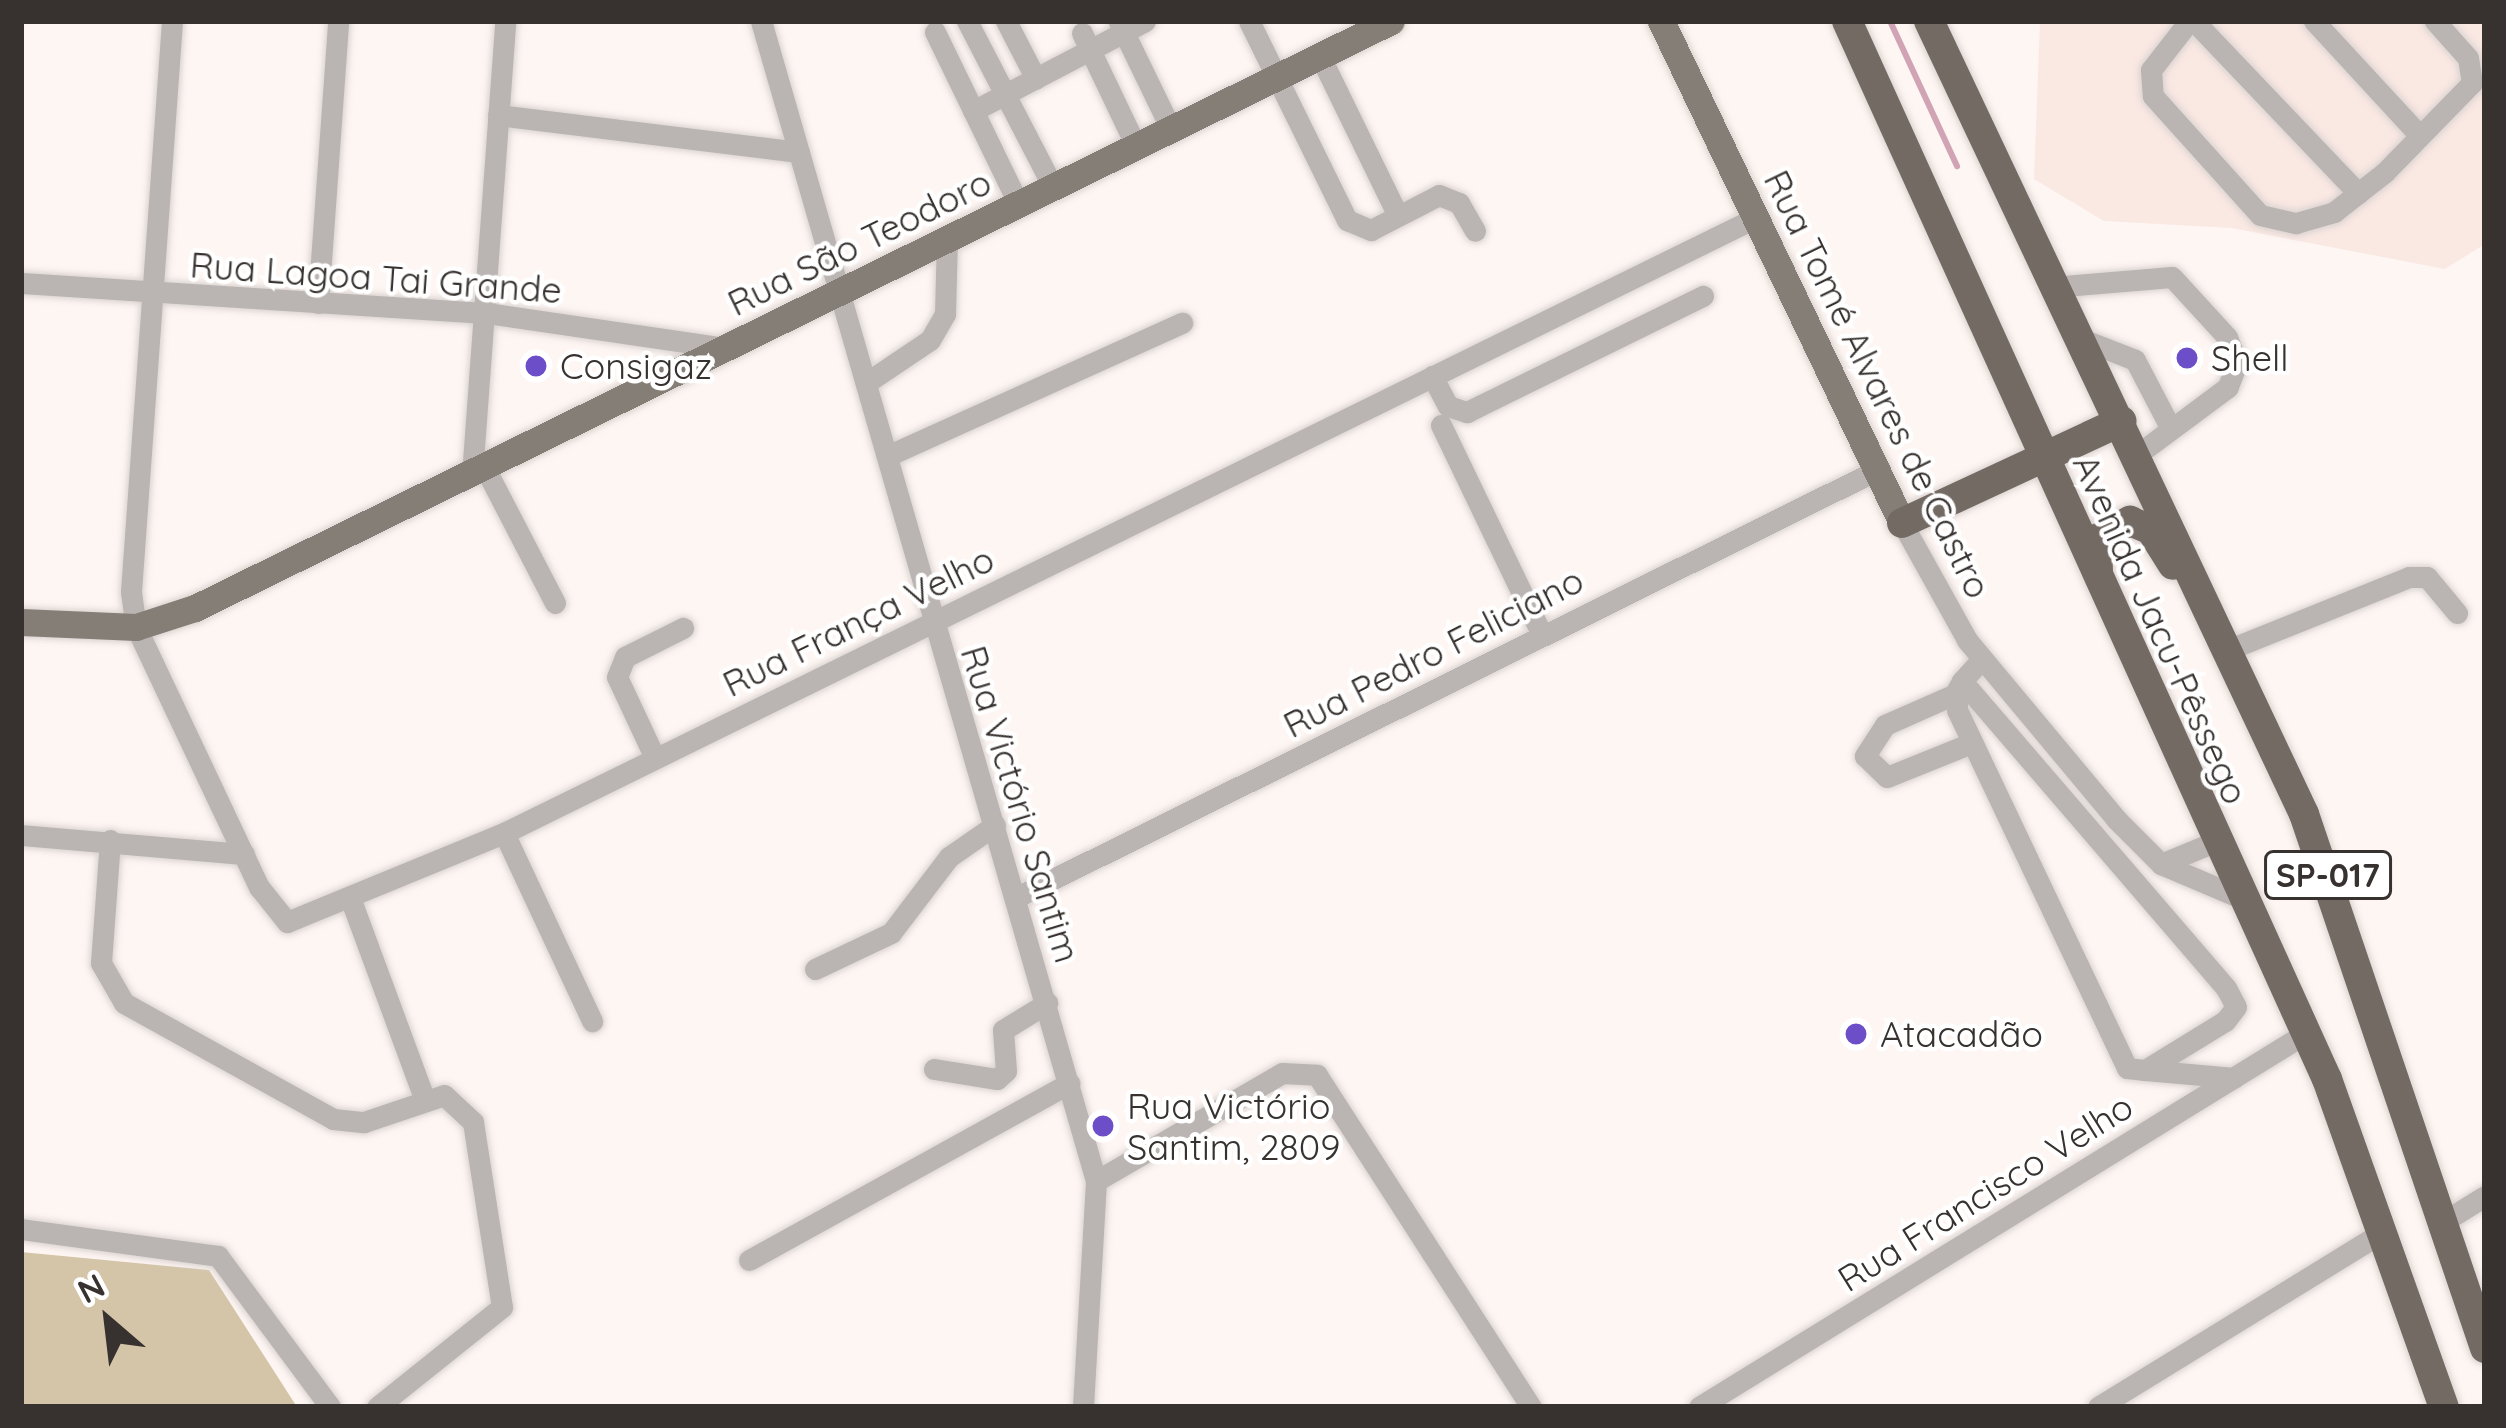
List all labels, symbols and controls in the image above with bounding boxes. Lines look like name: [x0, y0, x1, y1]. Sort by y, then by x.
street label: Rua São Teodoro: [720, 160, 998, 324]
street label: Rua Tomé Alvares de Castro: [1755, 163, 2001, 605]
street label: Rua Lagoa Tai Grande: [189, 242, 563, 312]
place label: Shell: [2211, 336, 2289, 380]
place label: Consigaz: [560, 344, 712, 388]
marker: Shell: [2174, 345, 2200, 371]
marker: Consigaz: [523, 353, 549, 379]
street label: Avenida Jacu-Pêssego: [2064, 448, 2258, 810]
street label: Rua França Velho: [715, 537, 1001, 705]
street label: Rua Pedro Feliciano: [1276, 558, 1590, 746]
street label: Rua Victório Santim: [952, 640, 1090, 968]
road number: SP-017: [2262, 848, 2394, 902]
place label: Atacadão: [1880, 1012, 2043, 1056]
marker: Atacadão: [1843, 1021, 1869, 1047]
place label: Rua Victório Santim, 2809: [1127, 1083, 1340, 1168]
street label: Rua Francisco Velho: [1830, 1084, 2140, 1300]
marker: Rua Victório Santim, 2809: [1090, 1113, 1116, 1139]
north arrow: [48, 1260, 168, 1380]
text: N: [71, 1264, 111, 1312]

